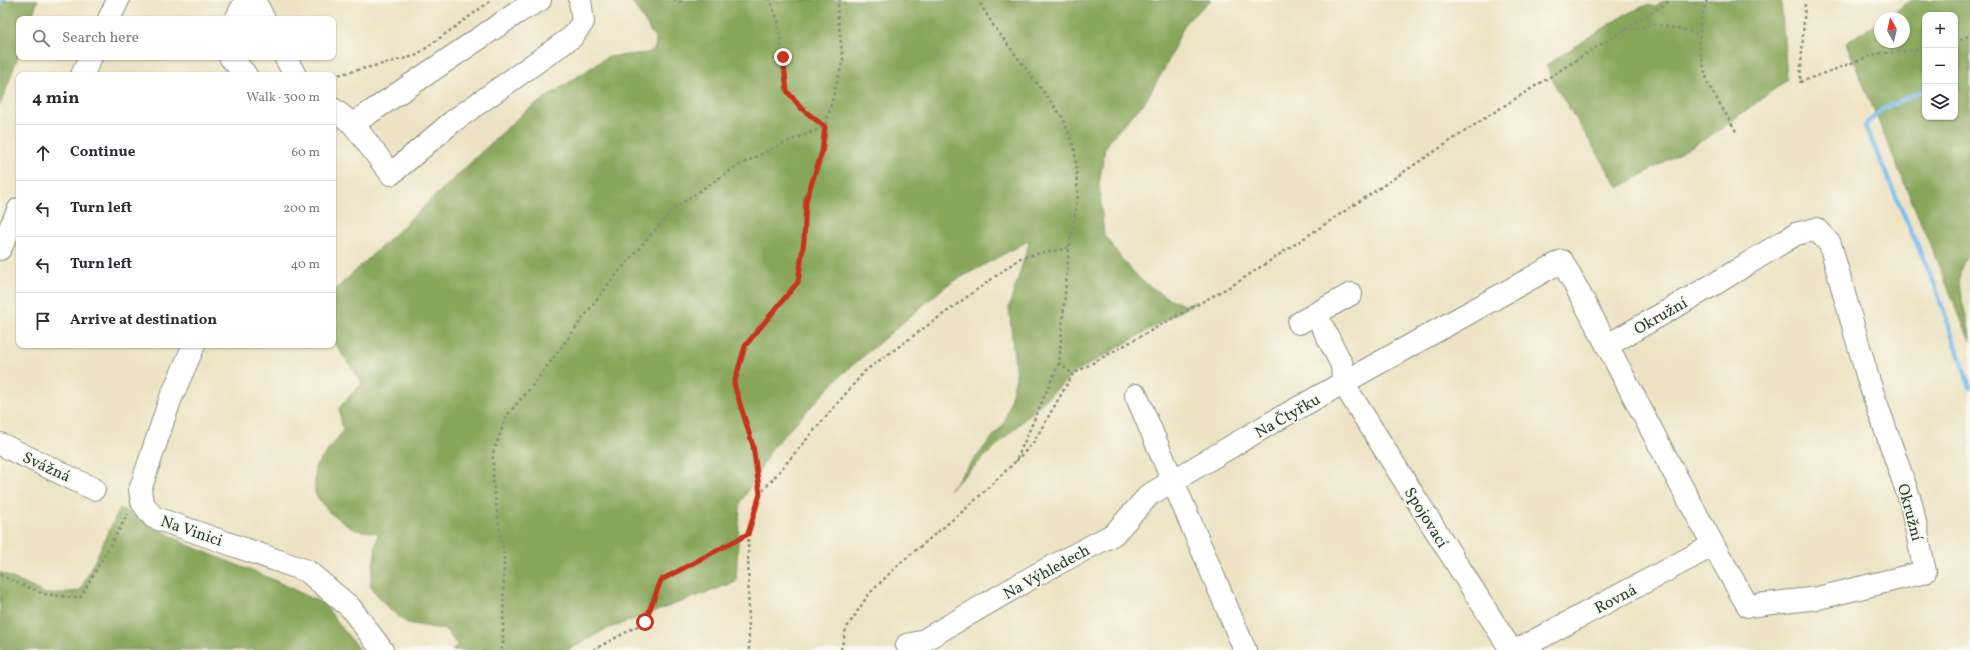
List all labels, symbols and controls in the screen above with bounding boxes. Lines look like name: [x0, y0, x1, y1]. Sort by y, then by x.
north arrow: [1874, 12, 1910, 48]
map controls: [1922, 12, 1958, 120]
button: +: [1922, 12, 1958, 48]
search box: [16, 16, 336, 60]
icon: search: [30, 27, 52, 49]
text: Search here: [62, 28, 139, 49]
route end: [774, 48, 792, 66]
button: −: [1922, 48, 1958, 84]
button: layers: [1922, 84, 1958, 120]
text: 4 min: [32, 87, 79, 110]
text: Walk · 300 m: [246, 89, 320, 107]
icon: ahead: [32, 142, 54, 164]
text: Continue: [70, 142, 135, 163]
text: 60 m: [292, 144, 320, 162]
icon: left: [32, 198, 54, 220]
text: Turn left: [70, 198, 132, 219]
text: 200 m: [283, 200, 320, 218]
icon: left: [32, 254, 54, 276]
text: Turn left: [70, 254, 132, 275]
text: 40 m: [291, 256, 320, 274]
street label: Okružní: [1630, 292, 1692, 341]
icon: arrive: [32, 310, 54, 332]
text: Arrive at destination: [70, 310, 217, 331]
street label: Na Čtyřku: [1251, 388, 1325, 444]
street label: Svážná: [18, 447, 74, 489]
street label: Okružní: [1891, 481, 1927, 544]
street label: Spojovací: [1398, 483, 1453, 553]
street label: Na Vinici: [158, 511, 225, 553]
street label: Na Výhledech: [1000, 540, 1094, 606]
street label: Rovná: [1591, 579, 1641, 620]
route start: [636, 613, 654, 631]

